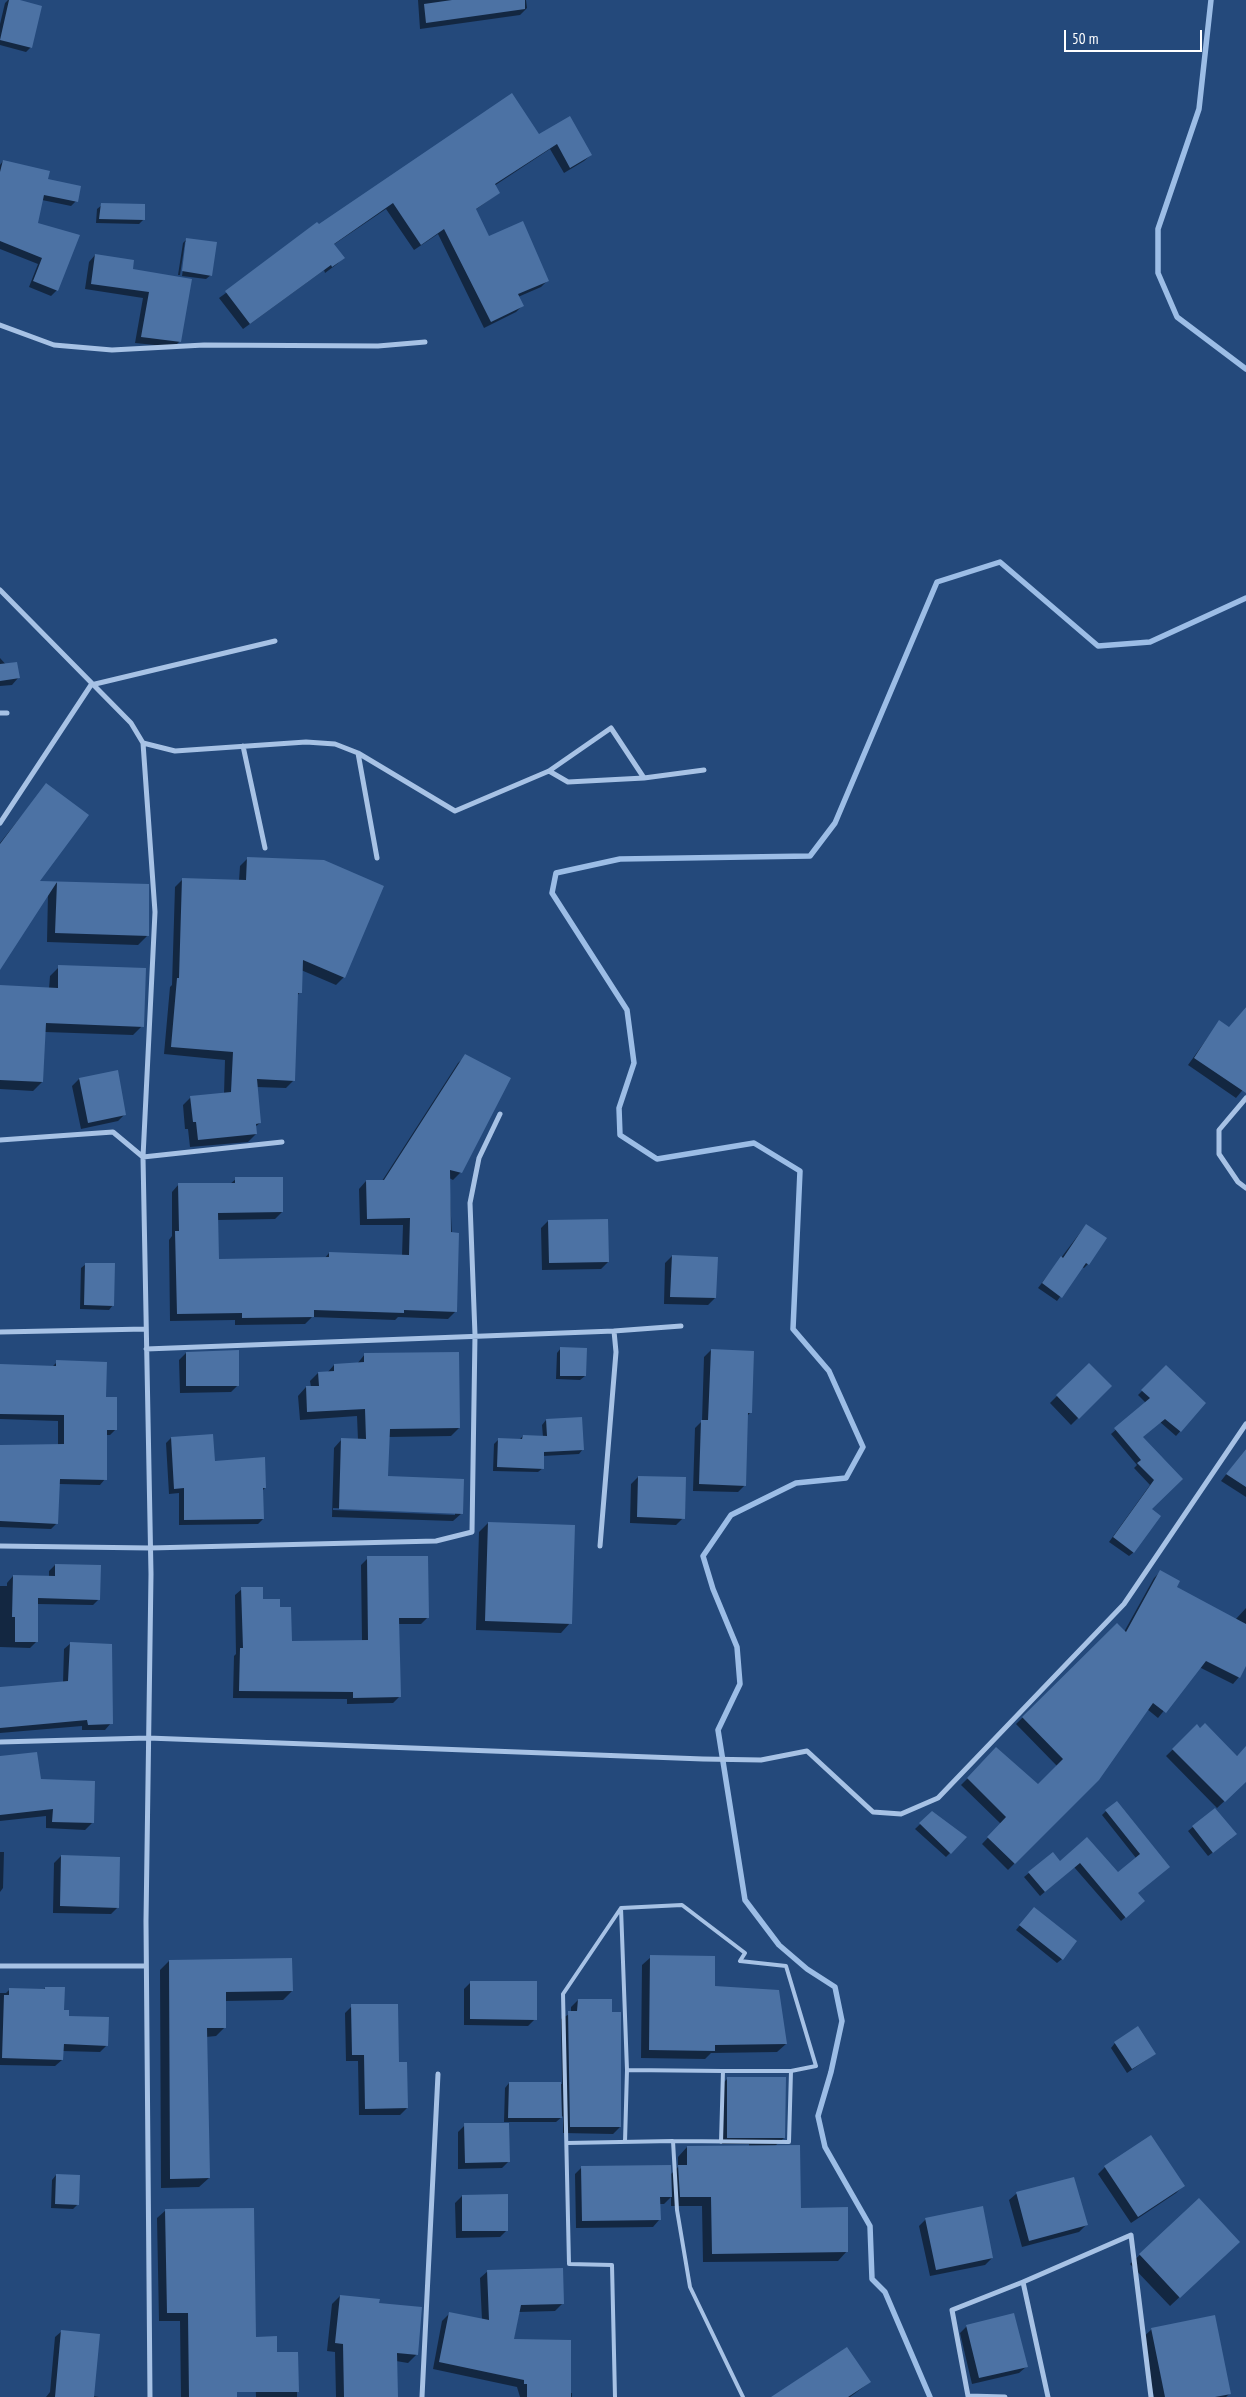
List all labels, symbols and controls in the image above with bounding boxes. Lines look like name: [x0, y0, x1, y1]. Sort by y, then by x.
scale bar: [1066, 20, 1204, 52]
text: 50 m: [1072, 29, 1098, 48]

